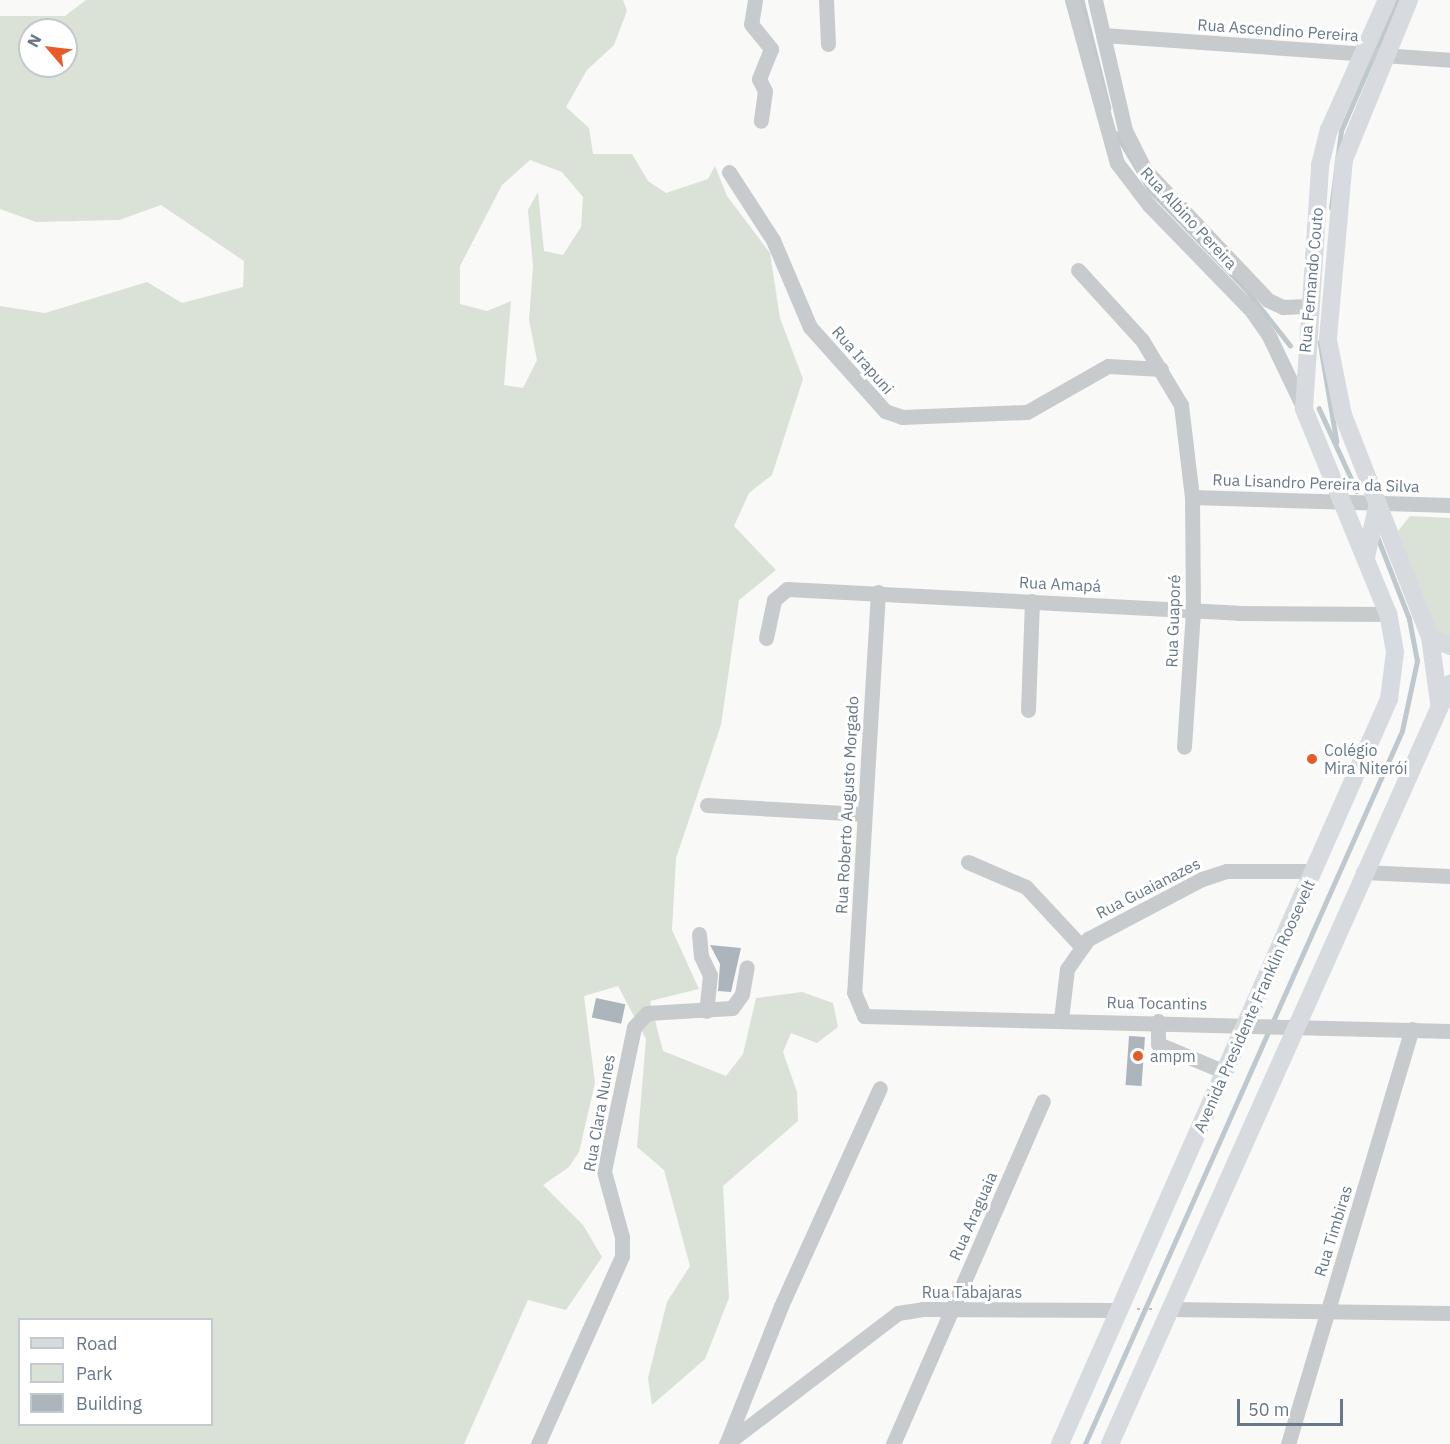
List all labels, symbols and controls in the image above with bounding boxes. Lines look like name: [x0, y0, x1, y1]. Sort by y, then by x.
street label: Rua Ascendino Pereira: [1197, 15, 1359, 45]
north arrow: [18, 18, 78, 78]
text: N: [22, 31, 45, 50]
street label: Rua Albino Pereira: [1137, 163, 1241, 273]
street label: Rua Fernando Couto: [1295, 206, 1327, 354]
street label: Rua Irapuni: [828, 322, 898, 398]
street label: Rua Lisandro Pereira da Silva: [1212, 470, 1420, 496]
street label: Rua Amapá: [1018, 572, 1102, 596]
street label: Rua Guaporé: [1162, 574, 1184, 668]
street label: Rua Roberto Augusto Morgado: [832, 695, 862, 915]
place label: Colégio Mira Niterói: [1324, 740, 1408, 778]
marker: Colégio Mira Niterói: [1305, 752, 1319, 766]
street label: Rua Guaianazes: [1093, 853, 1203, 923]
street label: Avenida Presidente Franklin Roosevelt: [1189, 877, 1319, 1135]
street label: Rua Tocantins: [1106, 993, 1208, 1013]
place label: ampm: [1150, 1046, 1196, 1066]
marker: ampm: [1131, 1049, 1145, 1063]
street label: Rua Clara Nunes: [579, 1053, 619, 1173]
street label: Rua Araguaia: [945, 1169, 1001, 1263]
street label: Rua Timbiras: [1310, 1183, 1356, 1279]
street label: Rua Tabajaras: [922, 1282, 1022, 1302]
legend: [18, 1318, 213, 1426]
text: Road: [76, 1332, 117, 1355]
text: Park: [76, 1362, 112, 1385]
scale bar: [1240, 1387, 1346, 1425]
text: Building: [76, 1392, 142, 1415]
text: 50 m: [1248, 1398, 1290, 1421]

